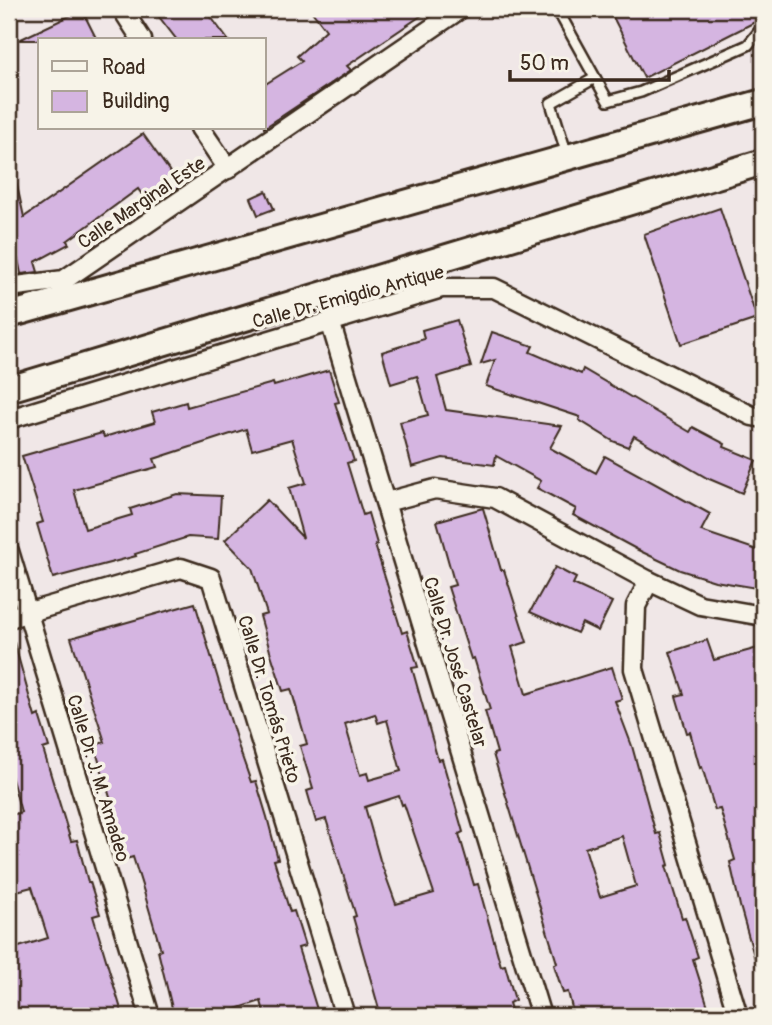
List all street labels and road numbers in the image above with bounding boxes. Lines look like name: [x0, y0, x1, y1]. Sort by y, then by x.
street label: Calle Marginal Este: [73, 151, 210, 254]
street label: Calle Dr. Emigdio Antique: [250, 260, 447, 334]
street label: Calle Dr. José Castelar: [418, 574, 492, 751]
street label: Calle Dr. Tomás Prieto: [232, 613, 306, 786]
street label: Calle Dr. J. M. Amadeo: [61, 692, 135, 865]

